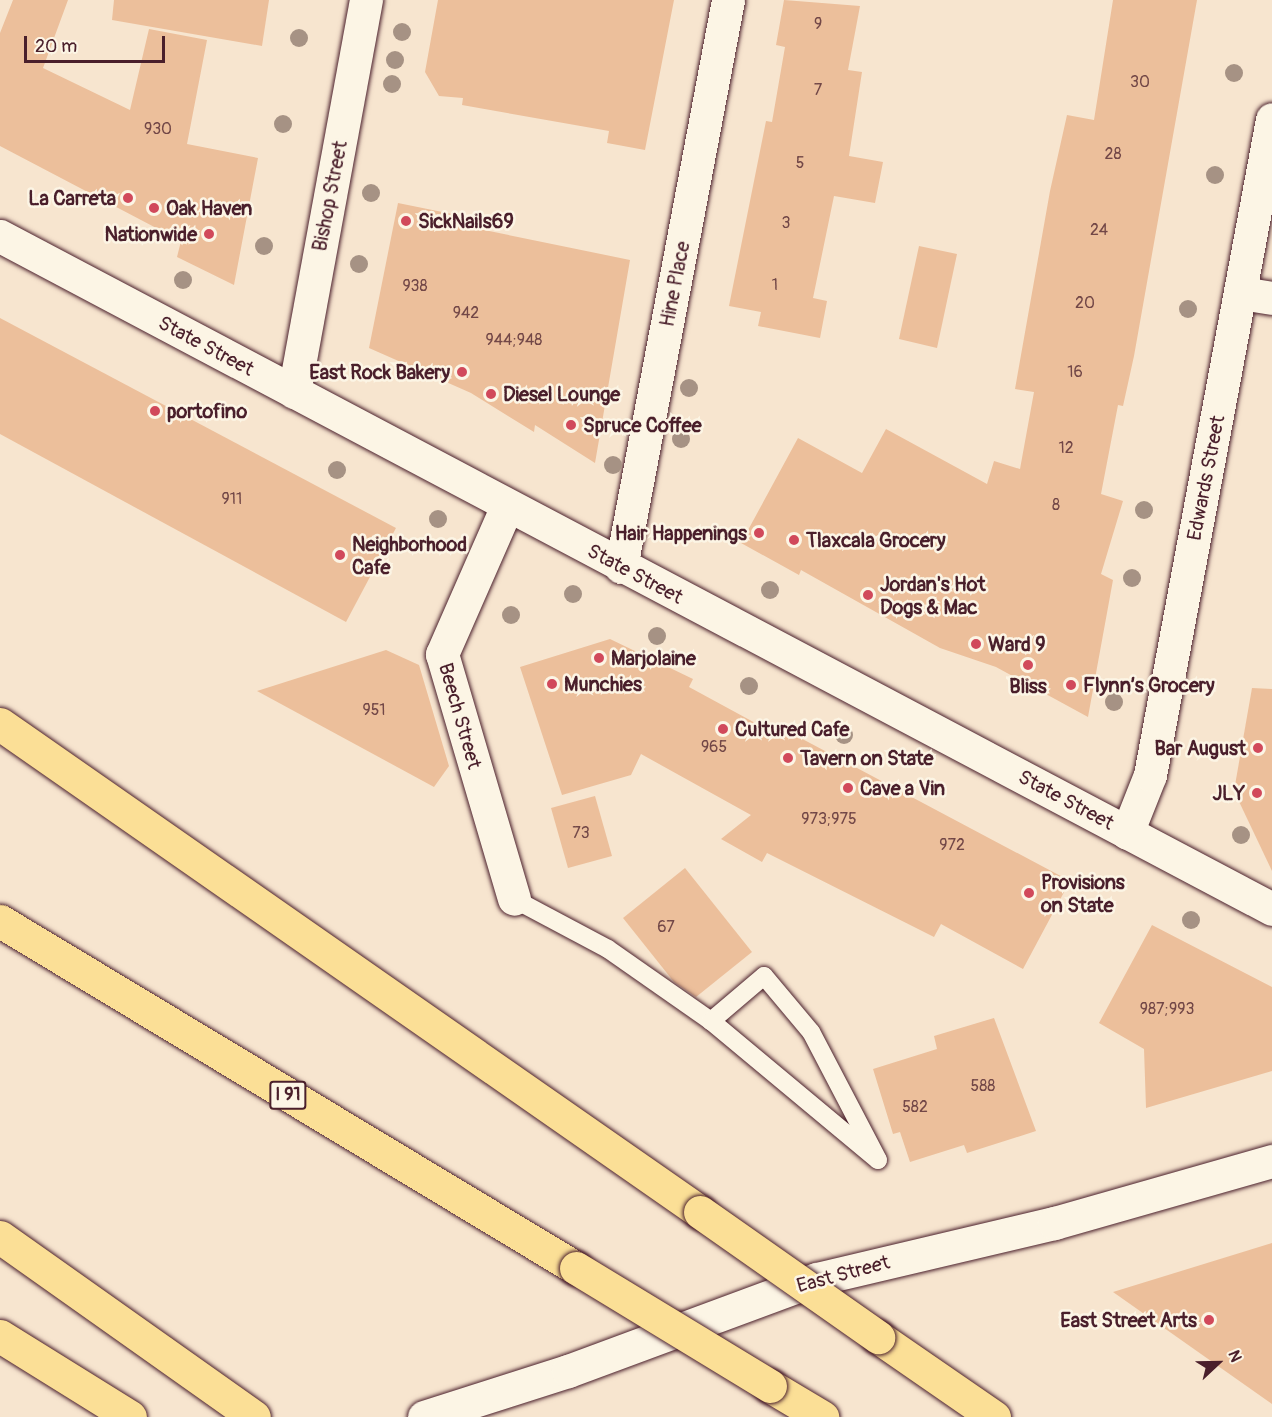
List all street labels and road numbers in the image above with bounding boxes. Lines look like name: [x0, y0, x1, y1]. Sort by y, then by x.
street label: Bishop Street: [308, 139, 352, 253]
street label: Hine Place: [655, 239, 695, 329]
street label: State Street: [154, 311, 258, 381]
street label: Edwards Street: [1182, 413, 1230, 543]
street label: State Street: [583, 539, 687, 609]
street label: Beech Street: [433, 660, 487, 772]
street label: State Street: [1014, 765, 1118, 835]
road number: I 91: [268, 1080, 308, 1110]
street label: East Street: [794, 1250, 892, 1298]

